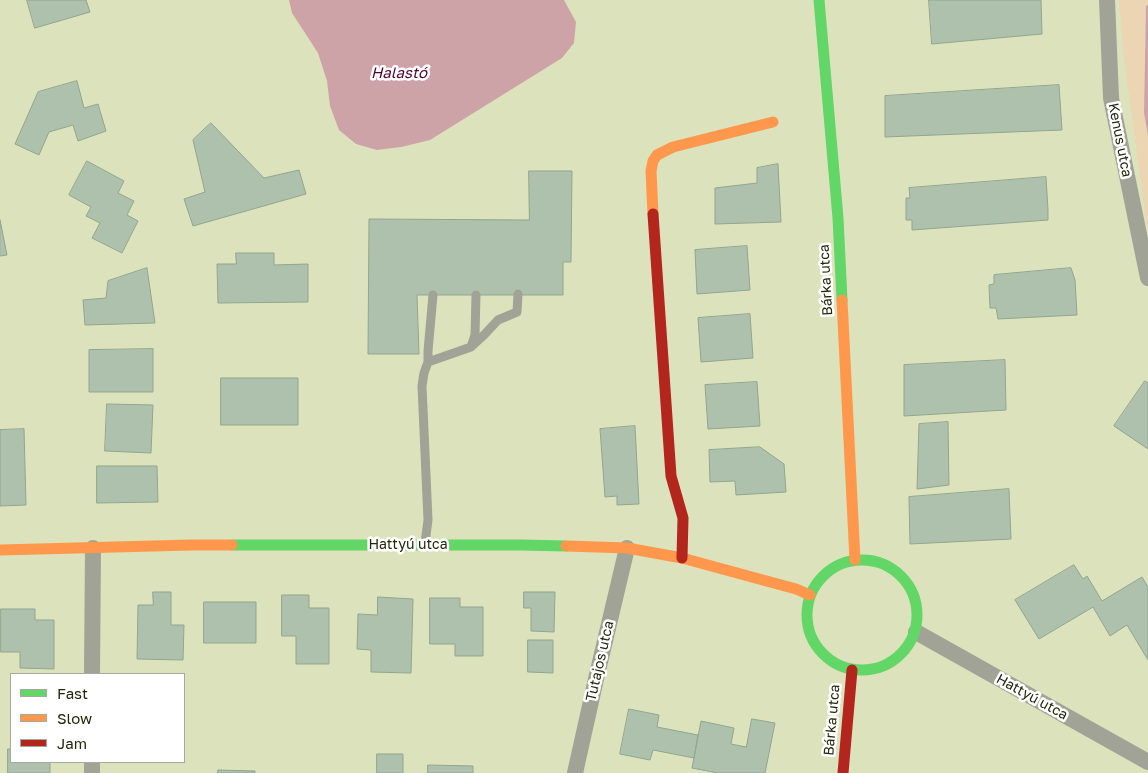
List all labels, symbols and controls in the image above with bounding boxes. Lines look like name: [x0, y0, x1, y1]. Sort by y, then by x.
water label: Halastó: [371, 64, 427, 82]
street label: Kenus utca: [1105, 102, 1135, 178]
street label: Bárka utca: [816, 244, 836, 316]
street label: Hattyú utca: [368, 537, 448, 553]
street label: Tutajos utca: [583, 619, 617, 703]
street label: Hattyú utca: [993, 670, 1071, 724]
legend: [10, 673, 185, 763]
text: Fast: [57, 684, 88, 702]
street label: Bárka utca: [821, 684, 843, 756]
text: Slow: [57, 709, 92, 727]
text: Jam: [57, 734, 87, 752]

